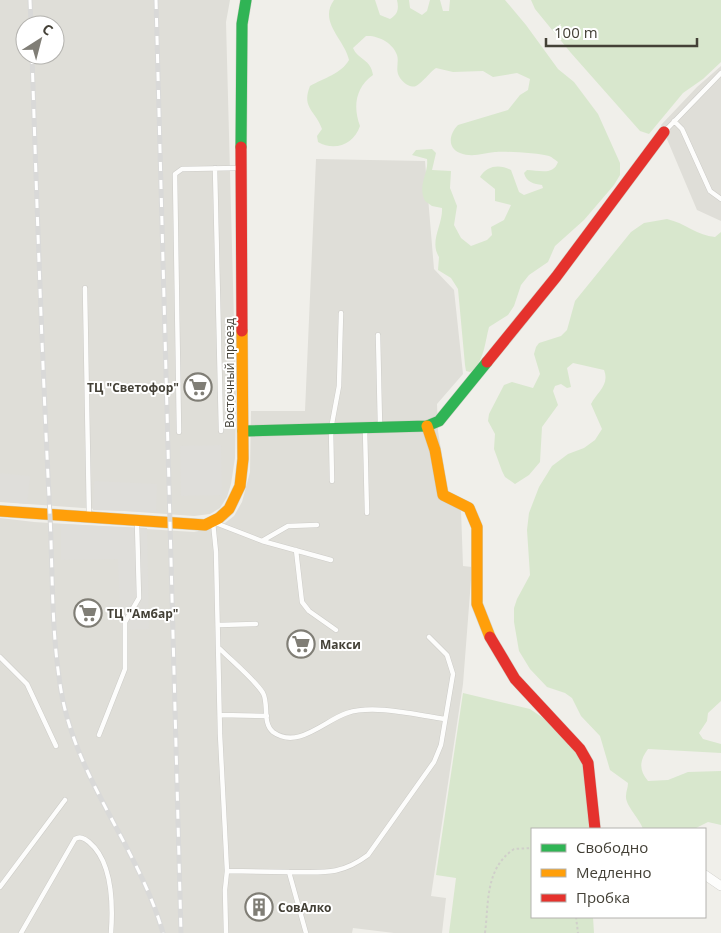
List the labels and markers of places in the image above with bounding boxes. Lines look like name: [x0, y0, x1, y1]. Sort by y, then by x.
supermarket icon: ТЦ "Светофор": [183, 372, 213, 402]
place label: ТЦ "Светофор": [87, 379, 179, 396]
supermarket icon: ТЦ "Амбар": [73, 598, 103, 628]
place label: ТЦ "Амбар": [107, 605, 178, 622]
supermarket icon: Макси: [286, 629, 316, 659]
place label: Макси: [320, 636, 361, 653]
building icon: СовАлко: [244, 892, 274, 922]
place label: СовАлко: [278, 899, 332, 916]

